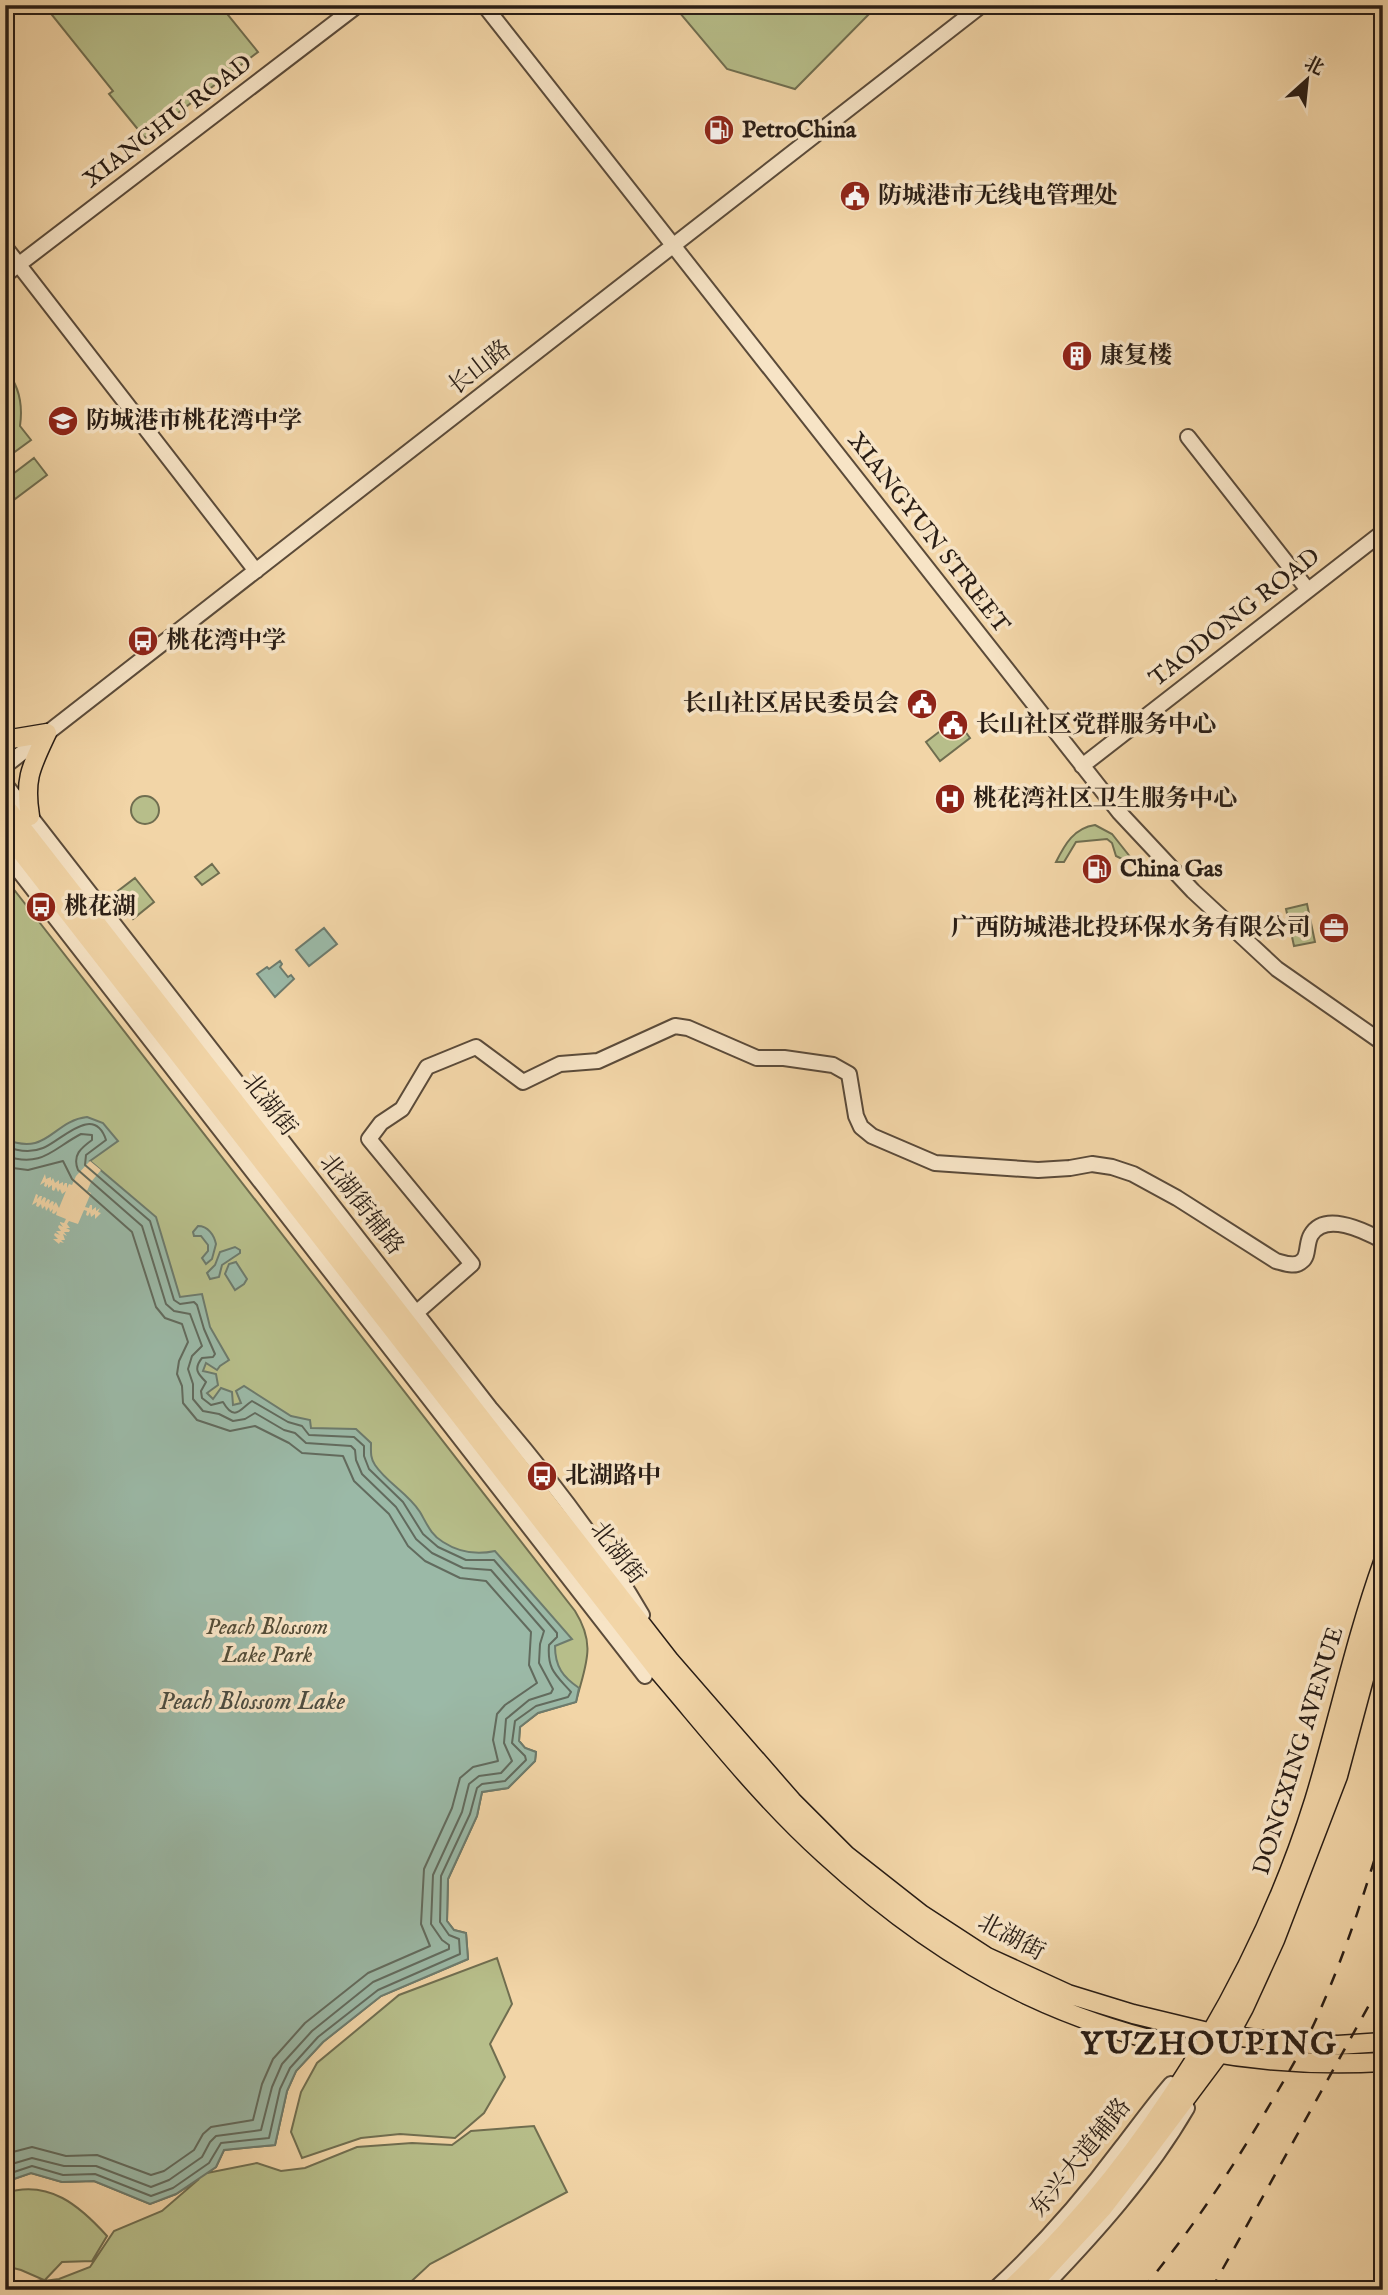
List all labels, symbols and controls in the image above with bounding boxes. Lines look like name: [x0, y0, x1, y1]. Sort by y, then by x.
north arrow: [1272, 46, 1342, 116]
street label: XIANGHU ROAD: [77, 48, 259, 196]
text: 北: [1300, 52, 1328, 82]
fuel station icon: PetroChina: [702, 113, 736, 147]
place label: PetroChina: [742, 115, 857, 146]
public building icon: 防城港市无线电管理处: [838, 179, 872, 213]
place label: 防城港市无线电管理处: [878, 181, 1118, 212]
street label: 长山路: [442, 334, 518, 402]
building icon: 康复楼: [1060, 339, 1094, 373]
place label: 康复楼: [1100, 341, 1172, 372]
school or university icon: 防城港市桃花湾中学: [46, 404, 80, 438]
place label: 防城港市桃花湾中学: [86, 406, 302, 437]
street label: XIANGYUN STREET: [840, 426, 1016, 640]
street label: TAODONG ROAD: [1143, 542, 1327, 694]
bus stop icon: 桃花湾中学: [126, 624, 160, 658]
place label: 桃花湾中学: [166, 626, 286, 657]
public building icon: 长山社区居民委员会: [905, 687, 939, 721]
place label: 长山社区居民委员会: [683, 689, 899, 720]
public building icon: 长山社区党群服务中心: [936, 708, 970, 742]
place label: 长山社区党群服务中心: [976, 710, 1216, 741]
hospital icon: 桃花湾社区卫生服务中心: [933, 782, 967, 816]
place label: 桃花湾社区卫生服务中心: [973, 784, 1237, 815]
fuel station icon: China Gas: [1080, 852, 1114, 886]
place label: China Gas: [1120, 854, 1223, 885]
bus stop icon: 桃花湖: [24, 890, 58, 924]
place label: 桃花湖: [64, 892, 136, 923]
office icon: 广西防城港北投环保水务有限公司: [1317, 911, 1351, 945]
place label: 广西防城港北投环保水务有限公司: [951, 913, 1311, 944]
street label: 北湖街: [235, 1067, 303, 1143]
street label: 北湖街辅路: [312, 1148, 410, 1262]
bus stop icon: 北湖路中: [525, 1459, 559, 1493]
place label: 北湖路中: [565, 1461, 661, 1492]
street label: 北湖街: [583, 1515, 651, 1591]
park label: Peach Blossom Lake Park: [206, 1612, 328, 1671]
street label: DONGXING AVENUE: [1246, 1623, 1352, 1879]
water label: Peach Blossom Lake: [159, 1685, 345, 1718]
street label: 北湖街: [972, 1907, 1050, 1969]
district label: YUZHOUPING: [1080, 2025, 1338, 2066]
street label: 东兴大道辅路: [1024, 2092, 1138, 2224]

